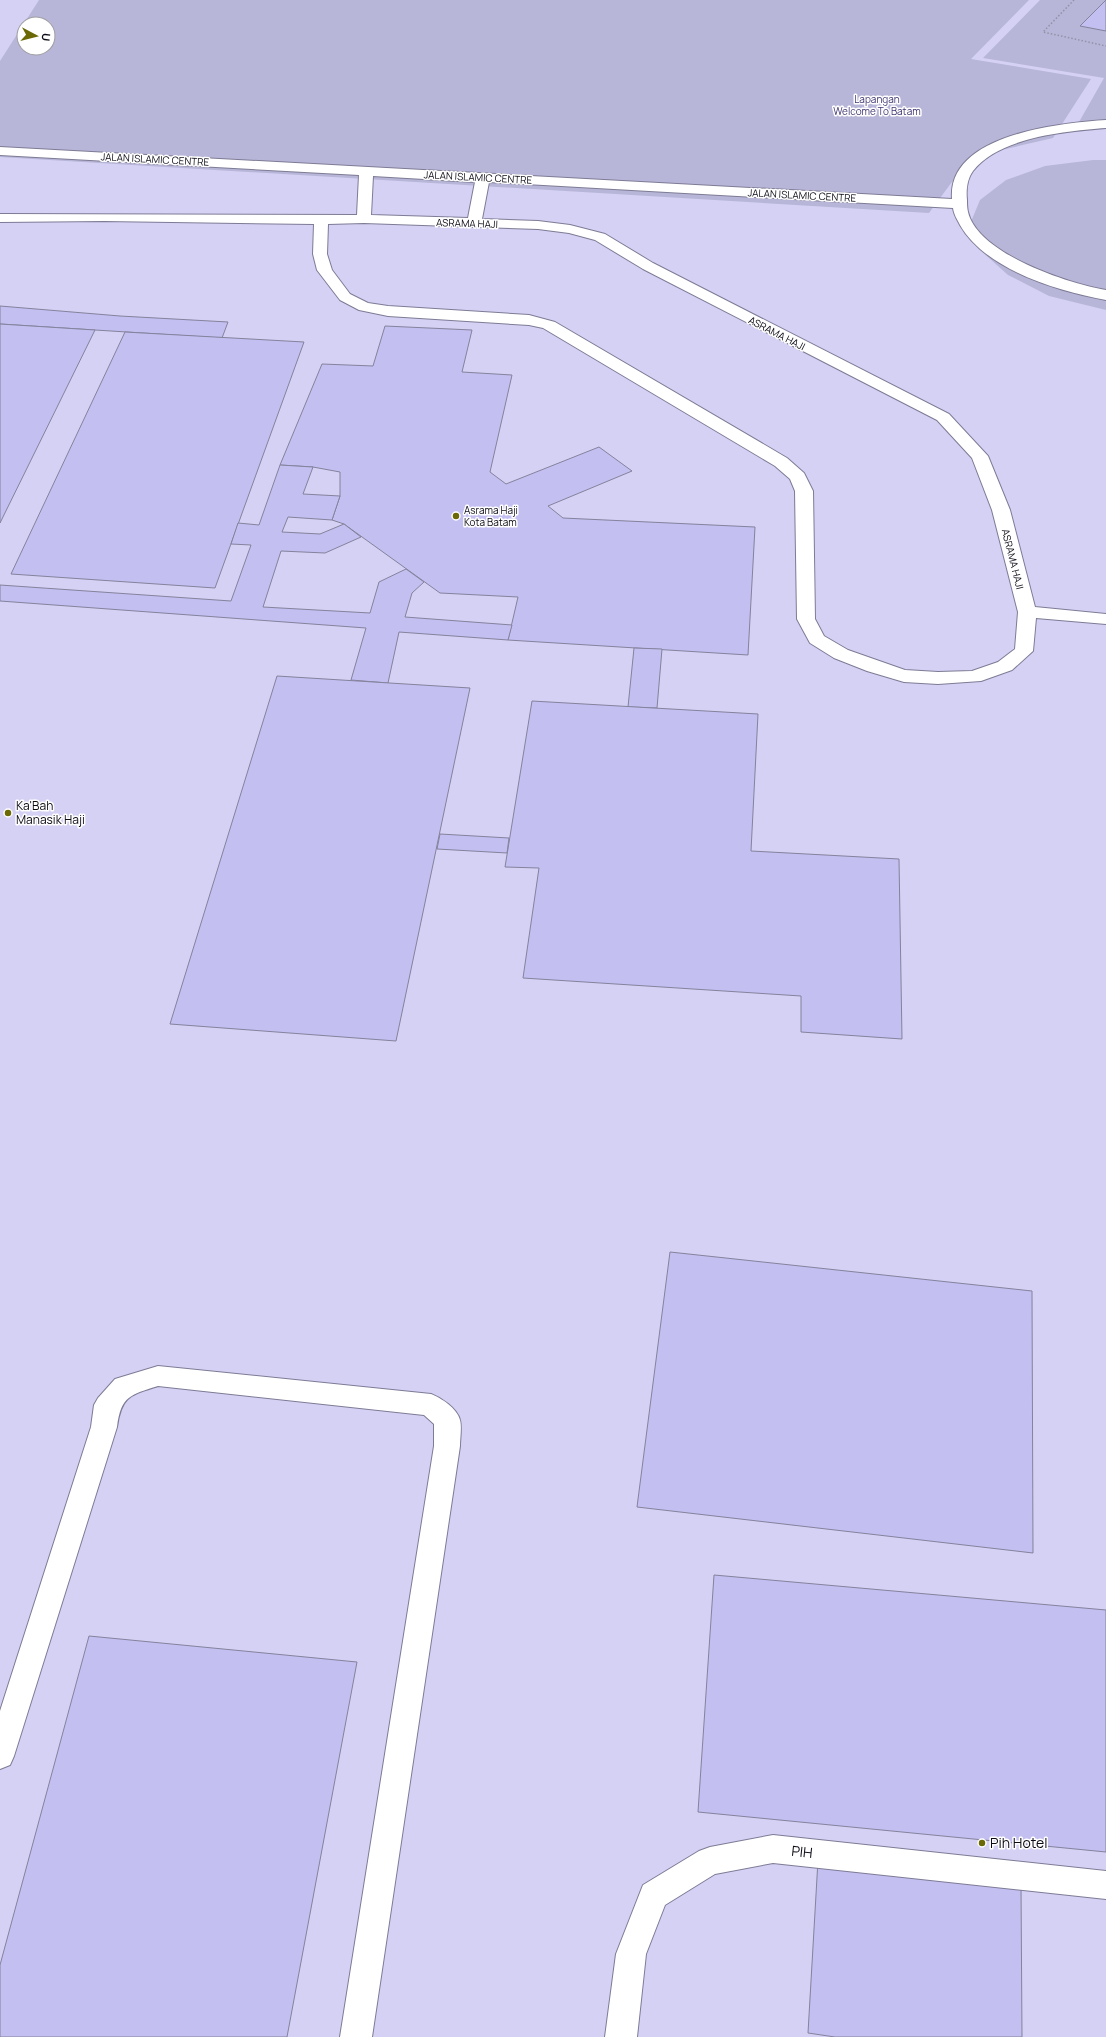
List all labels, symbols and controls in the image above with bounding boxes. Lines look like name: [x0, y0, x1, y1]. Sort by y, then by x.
north arrow: [16, 16, 56, 56]
text: U: [38, 32, 54, 42]
park label: Lapangan Welcome To Batam: [833, 92, 921, 118]
street label: JALAN ISLAMIC CENTRE: [100, 149, 210, 169]
street label: JALAN ISLAMIC CENTRE: [423, 167, 533, 187]
street label: JALAN ISLAMIC CENTRE: [747, 185, 857, 205]
street label: ASRAMA HAJI: [436, 215, 498, 231]
street label: ASRAMA HAJI: [746, 313, 808, 353]
place label: Asrama Haji Kota Batam: [464, 503, 518, 529]
marker: Asrama Haji Kota Batam: [451, 511, 461, 521]
street label: ASRAMA HAJI: [999, 527, 1027, 591]
place label: Ka'Bah Manasik Haji: [16, 797, 85, 828]
marker: Ka'Bah Manasik Haji: [3, 808, 13, 818]
place label: Pih Hotel: [990, 1833, 1047, 1852]
marker: Pih Hotel: [977, 1838, 987, 1848]
street label: PIH: [790, 1841, 814, 1862]

